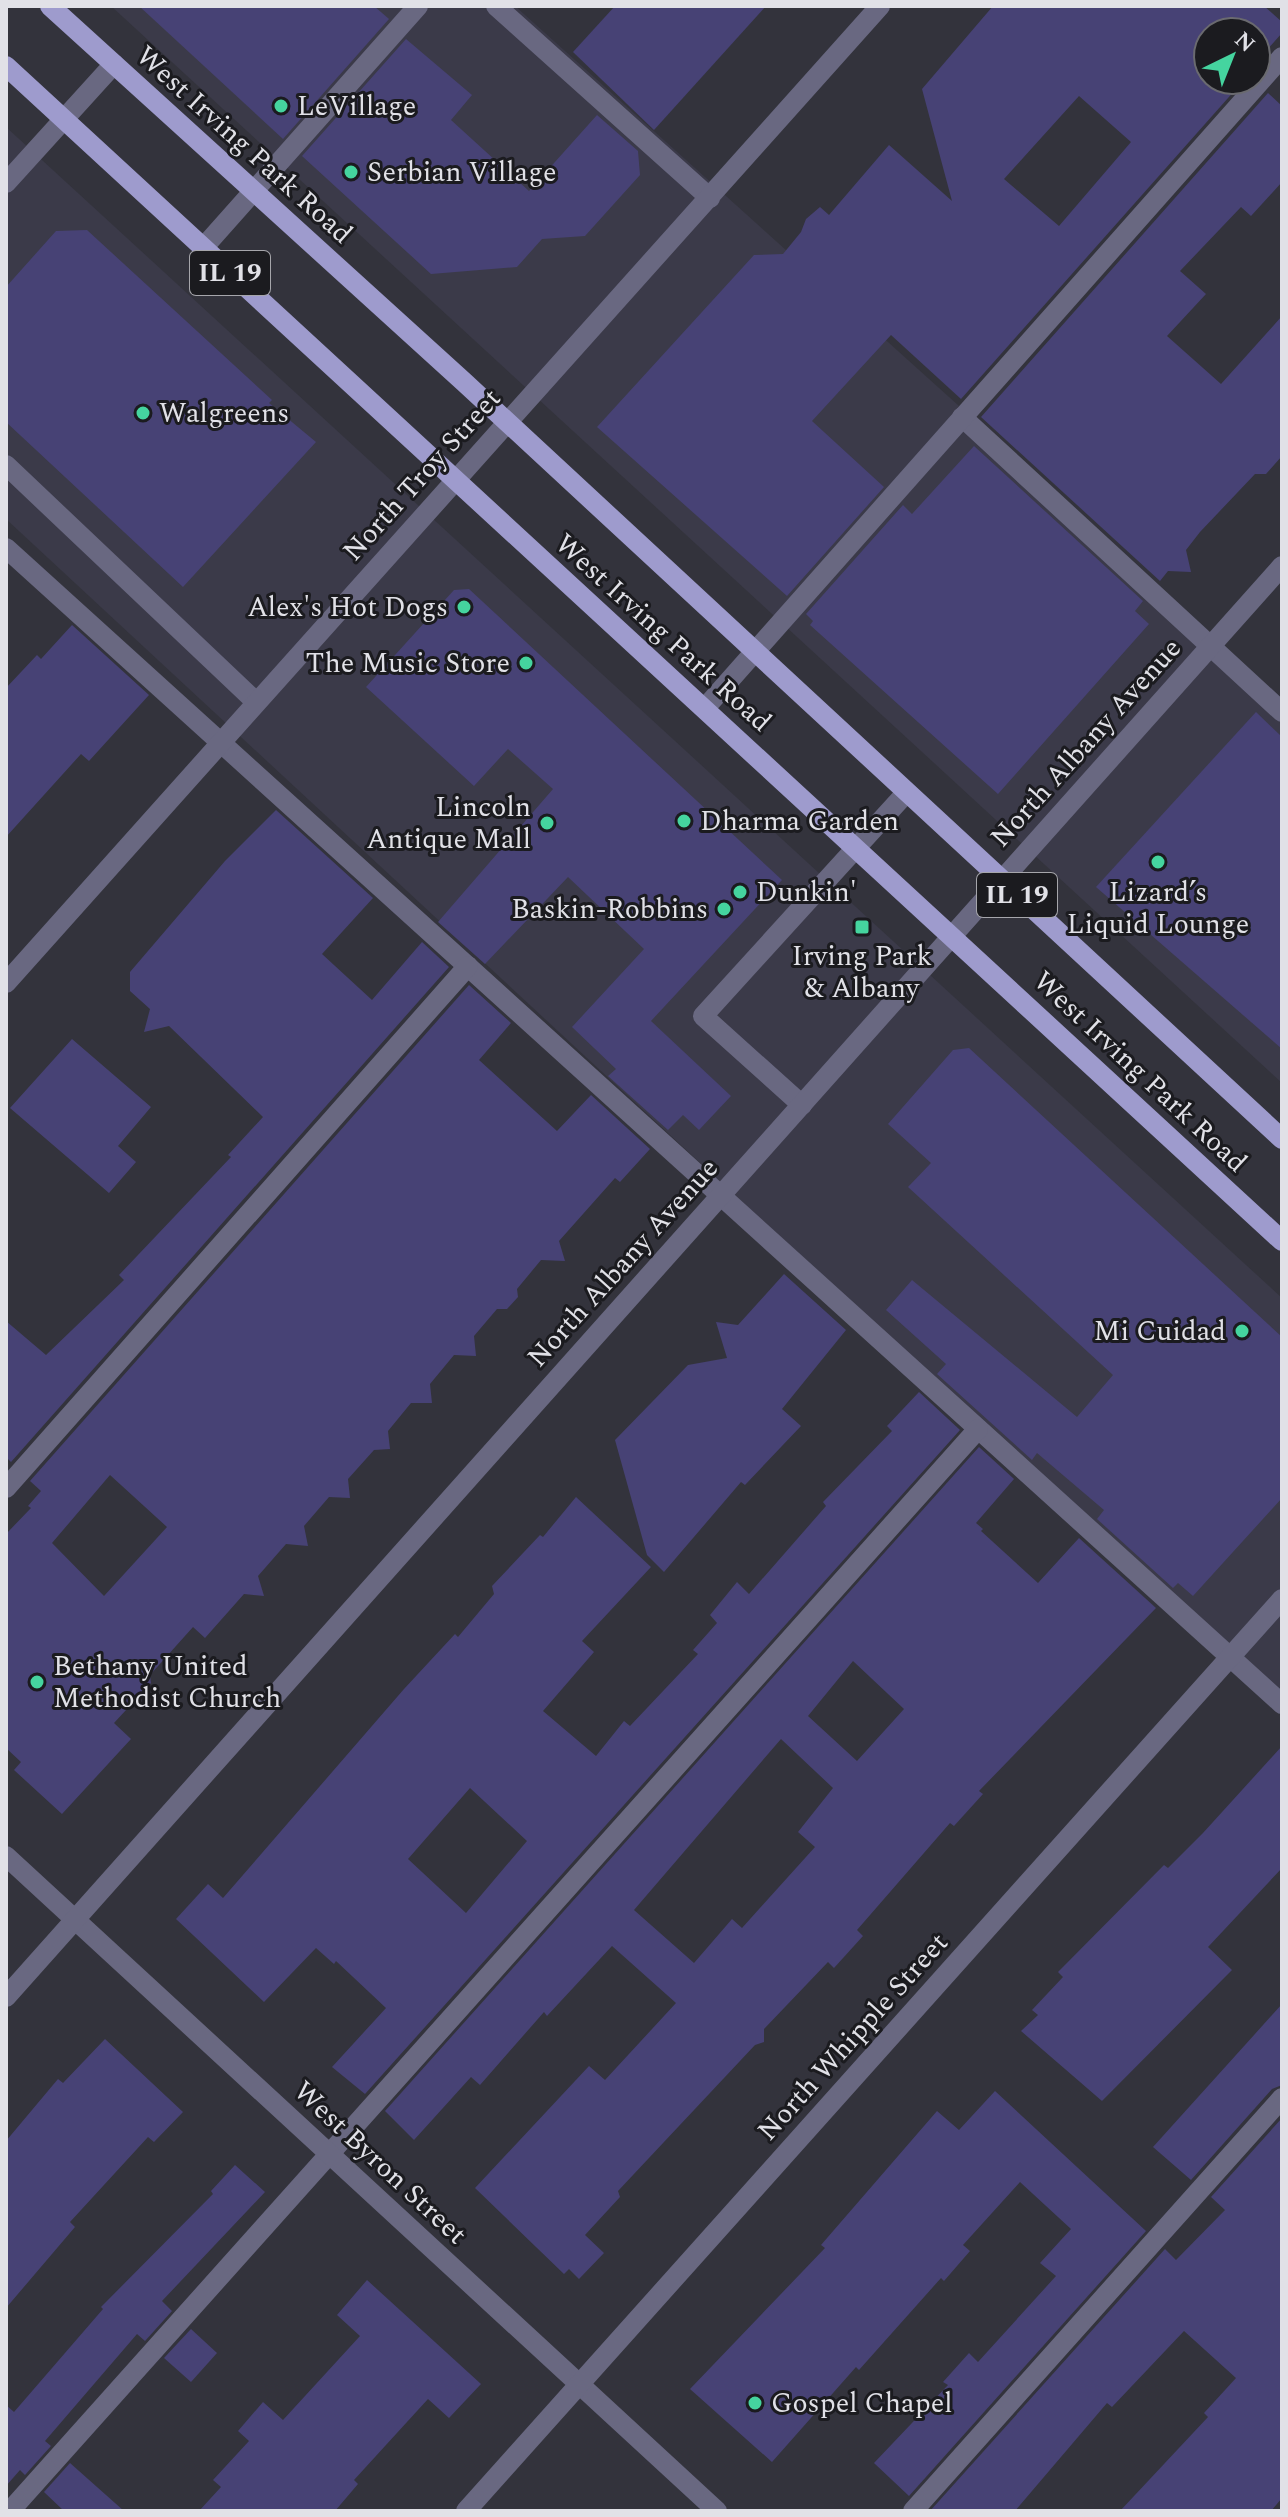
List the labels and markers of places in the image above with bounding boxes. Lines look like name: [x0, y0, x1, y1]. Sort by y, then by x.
place label: LeVillage: [297, 85, 416, 128]
marker: LeVillage: [272, 97, 290, 115]
place label: Serbian Village: [367, 151, 557, 194]
marker: Serbian Village: [342, 163, 360, 181]
place label: Walgreens: [159, 392, 289, 435]
marker: Walgreens: [134, 404, 152, 422]
place label: Alex's Hot Dogs: [247, 586, 448, 629]
marker: Alex's Hot Dogs: [455, 598, 473, 616]
place label: The Music Store: [306, 642, 510, 685]
marker: The Music Store: [517, 654, 535, 672]
place label: Lincoln Antique Mall: [366, 786, 531, 861]
place label: Dharma Garden: [700, 800, 899, 843]
marker: Dharma Garden: [675, 812, 693, 830]
marker: Lincoln Antique Mall: [538, 814, 556, 832]
marker: Lizard’s Liquid Lounge: [1149, 853, 1167, 871]
place label: Dunkin': [756, 871, 857, 914]
place label: Lizard’s Liquid Lounge: [1067, 871, 1249, 946]
marker: Dunkin': [731, 883, 749, 901]
place label: Baskin-Robbins: [511, 888, 708, 931]
marker: Baskin-Robbins: [715, 900, 733, 918]
marker: Irving Park & Albany: [853, 918, 871, 936]
place label: Irving Park & Albany: [792, 935, 932, 1010]
place label: Mi Cuidad: [1094, 1310, 1226, 1353]
marker: Mi Cuidad: [1233, 1322, 1251, 1340]
place label: Bethany United Methodist Church: [53, 1645, 281, 1720]
marker: Bethany United Methodist Church: [28, 1673, 46, 1691]
place label: Gospel Chapel: [771, 2382, 953, 2425]
marker: Gospel Chapel: [746, 2394, 764, 2412]

